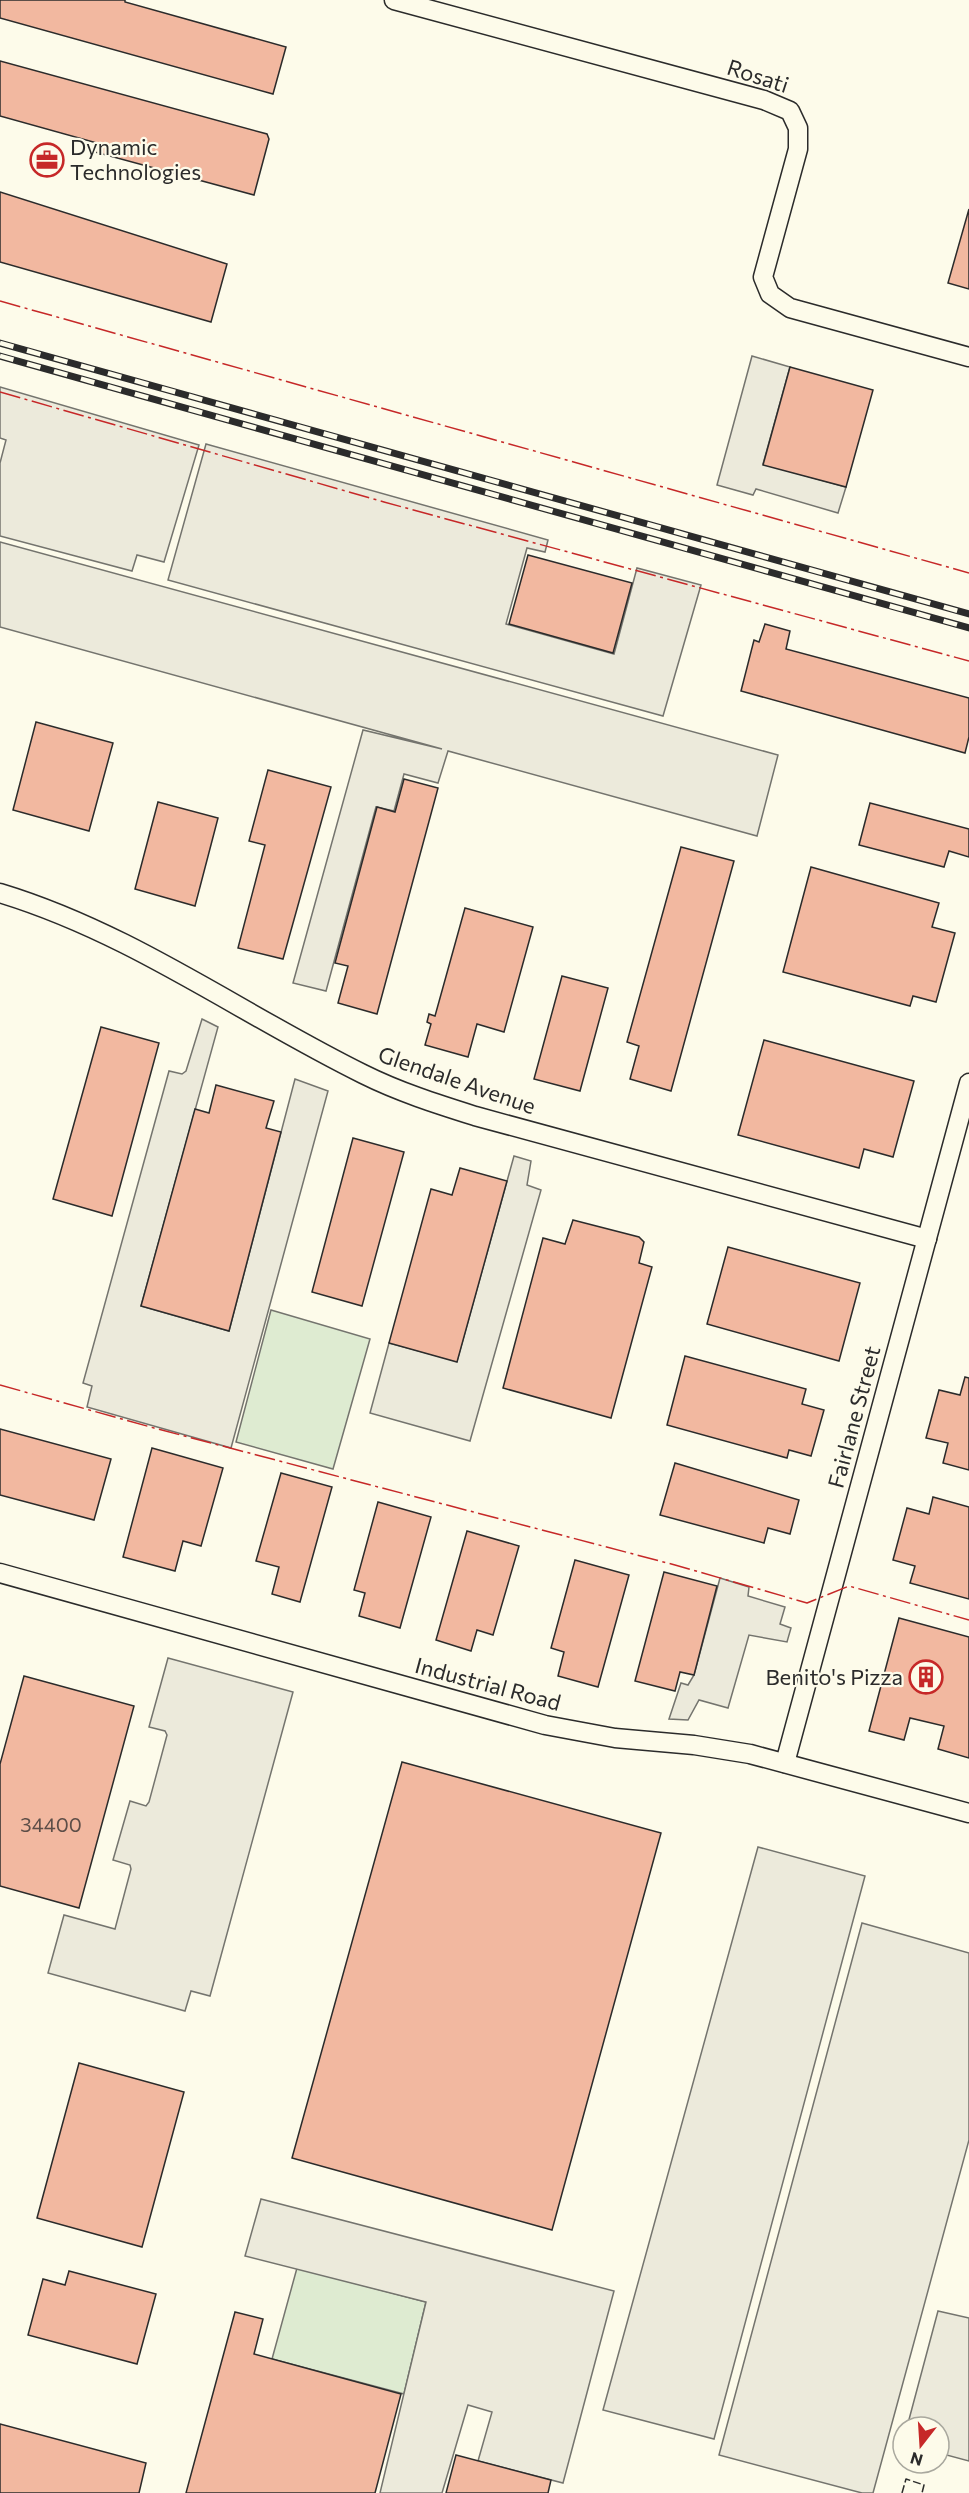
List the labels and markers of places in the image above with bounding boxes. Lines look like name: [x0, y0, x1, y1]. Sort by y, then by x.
place label: Dynamic Technologies: [70, 133, 201, 185]
office icon: Dynamic Technologies: [29, 142, 65, 178]
building icon: Benito's Pizza: [908, 1659, 944, 1695]
place label: Benito's Pizza: [765, 1663, 903, 1690]

